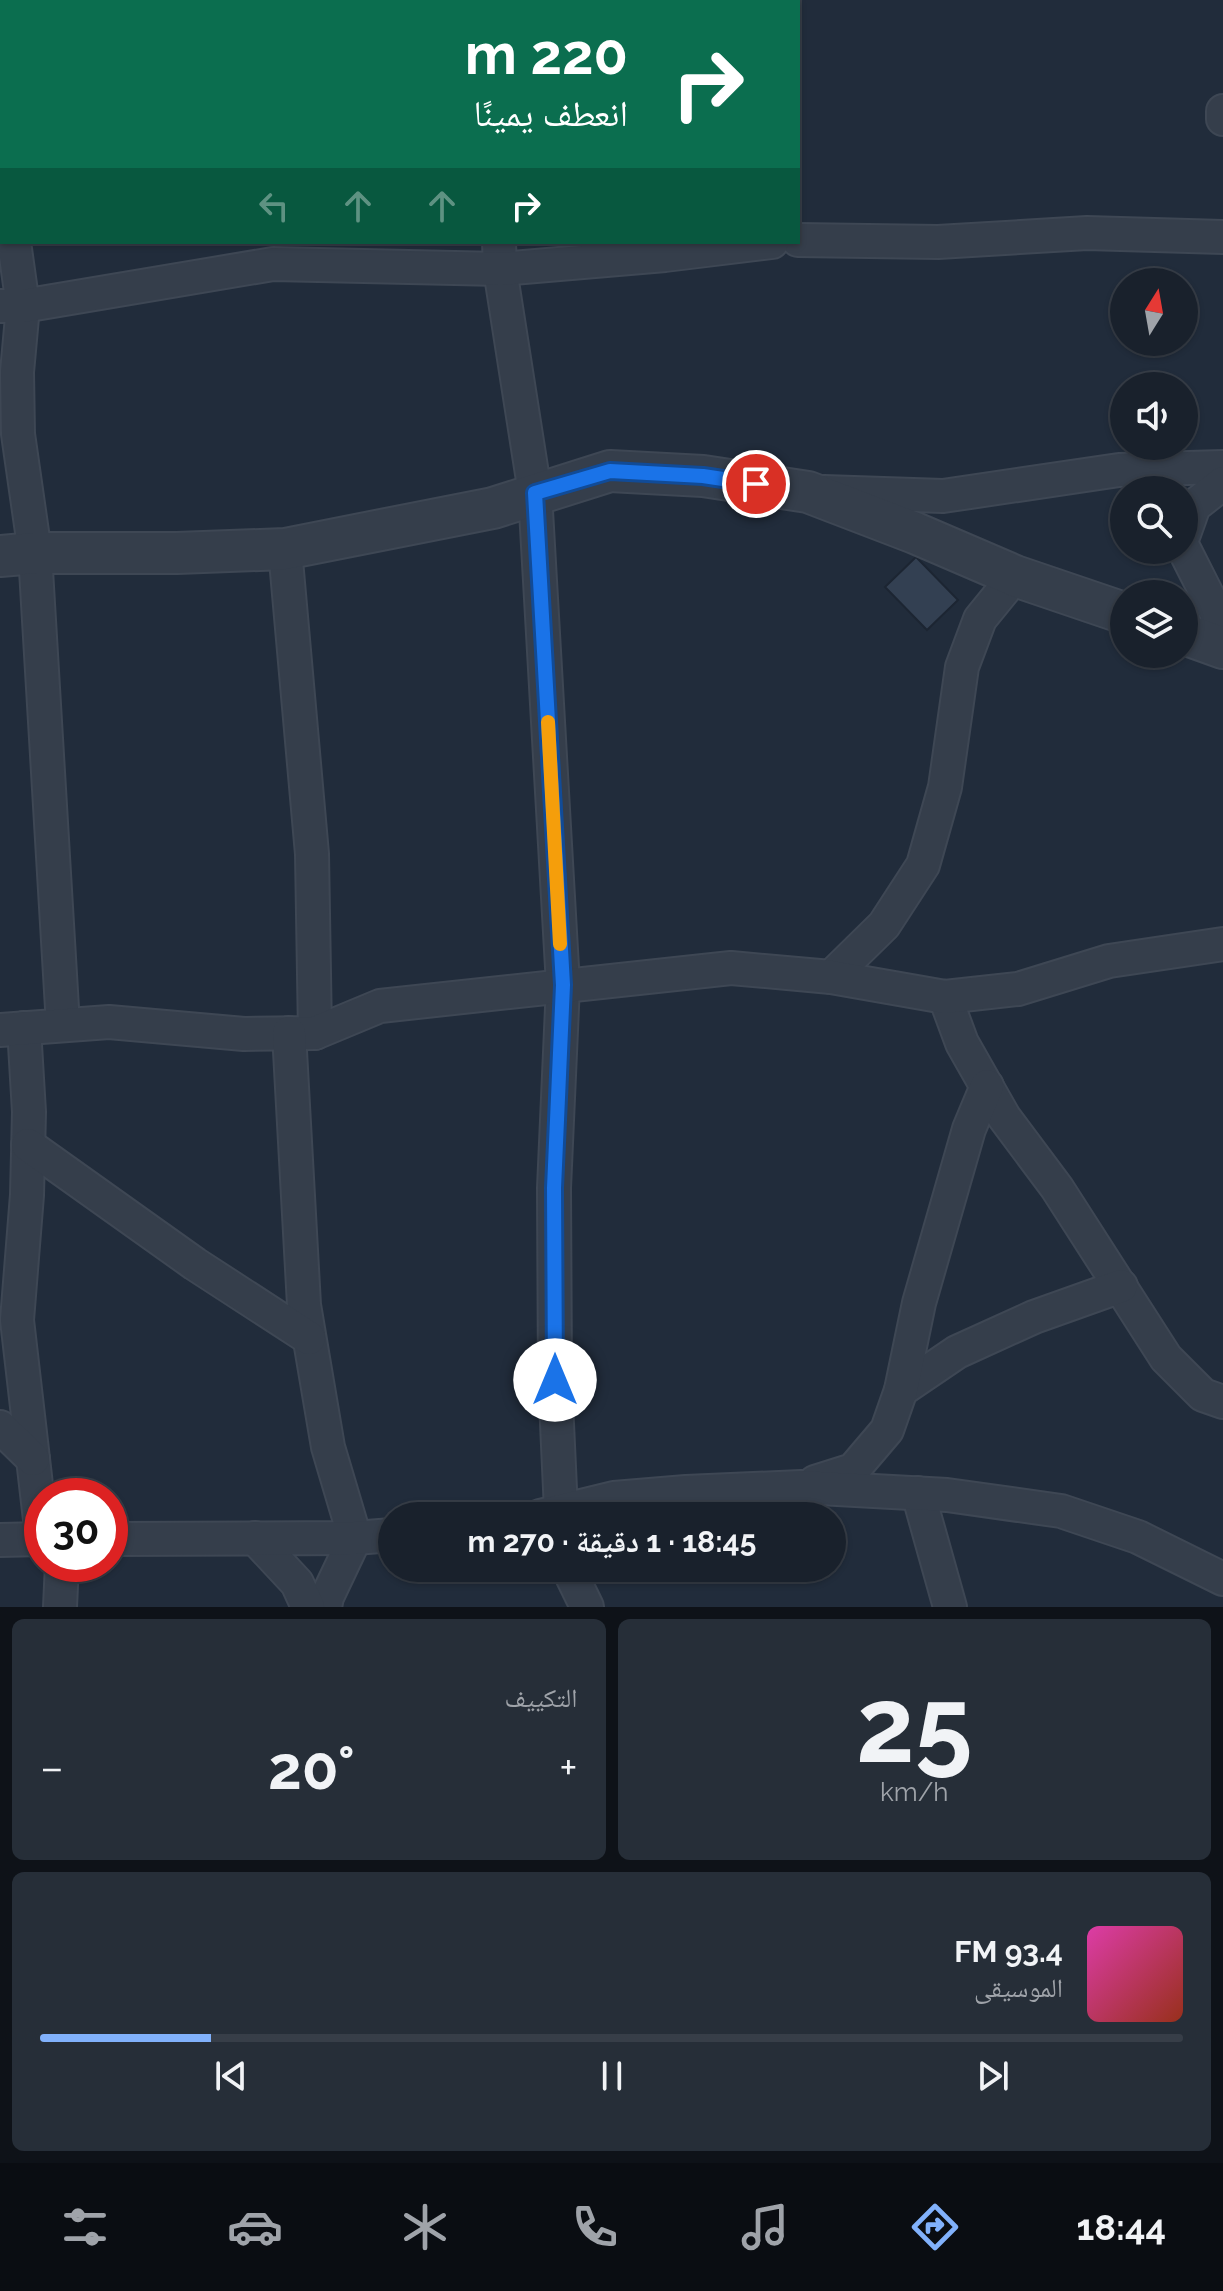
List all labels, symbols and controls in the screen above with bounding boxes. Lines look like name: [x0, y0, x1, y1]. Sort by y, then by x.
text: 220 m: [465, 21, 628, 87]
icon: right: [656, 32, 760, 136]
text: انعطف يمينًا: [474, 92, 628, 134]
icon: left: [252, 184, 296, 228]
icon: ahead: [336, 184, 380, 228]
icon: ahead: [420, 184, 464, 228]
icon: right: [504, 184, 548, 228]
north arrow: [1110, 268, 1198, 356]
map controls: [1110, 268, 1198, 668]
button: sound: [1110, 372, 1198, 460]
pin: [722, 450, 790, 518]
icon: arrive: [734, 462, 778, 506]
button: search: [1110, 476, 1198, 564]
button: layers: [1110, 580, 1198, 668]
position arrow: [513, 1338, 597, 1422]
speed limit sign: 30: [24, 1478, 128, 1582]
text: 18:45 · 1 دقيقة · 270 m: [468, 1524, 756, 1559]
text: 25: [856, 1664, 972, 1786]
text: التكييف: [505, 1683, 578, 1713]
text: 20°: [268, 1733, 355, 1803]
text: −: [40, 1742, 64, 1793]
text: +: [559, 1742, 578, 1793]
text: km/h: [880, 1777, 949, 1807]
text: 93.4 FM: [954, 1934, 1063, 1969]
text: الموسيقى: [974, 1973, 1063, 2003]
icon: previous: [209, 2054, 253, 2098]
icon: pause: [590, 2054, 634, 2098]
icon: next: [971, 2054, 1015, 2098]
icon: filters: [57, 2199, 113, 2255]
icon: car: [227, 2199, 283, 2255]
icon: climate: [397, 2199, 453, 2255]
icon: phone: [567, 2199, 623, 2255]
icon: music: [737, 2199, 793, 2255]
icon: directions: [907, 2199, 963, 2255]
text: 18:44: [1077, 2206, 1166, 2248]

